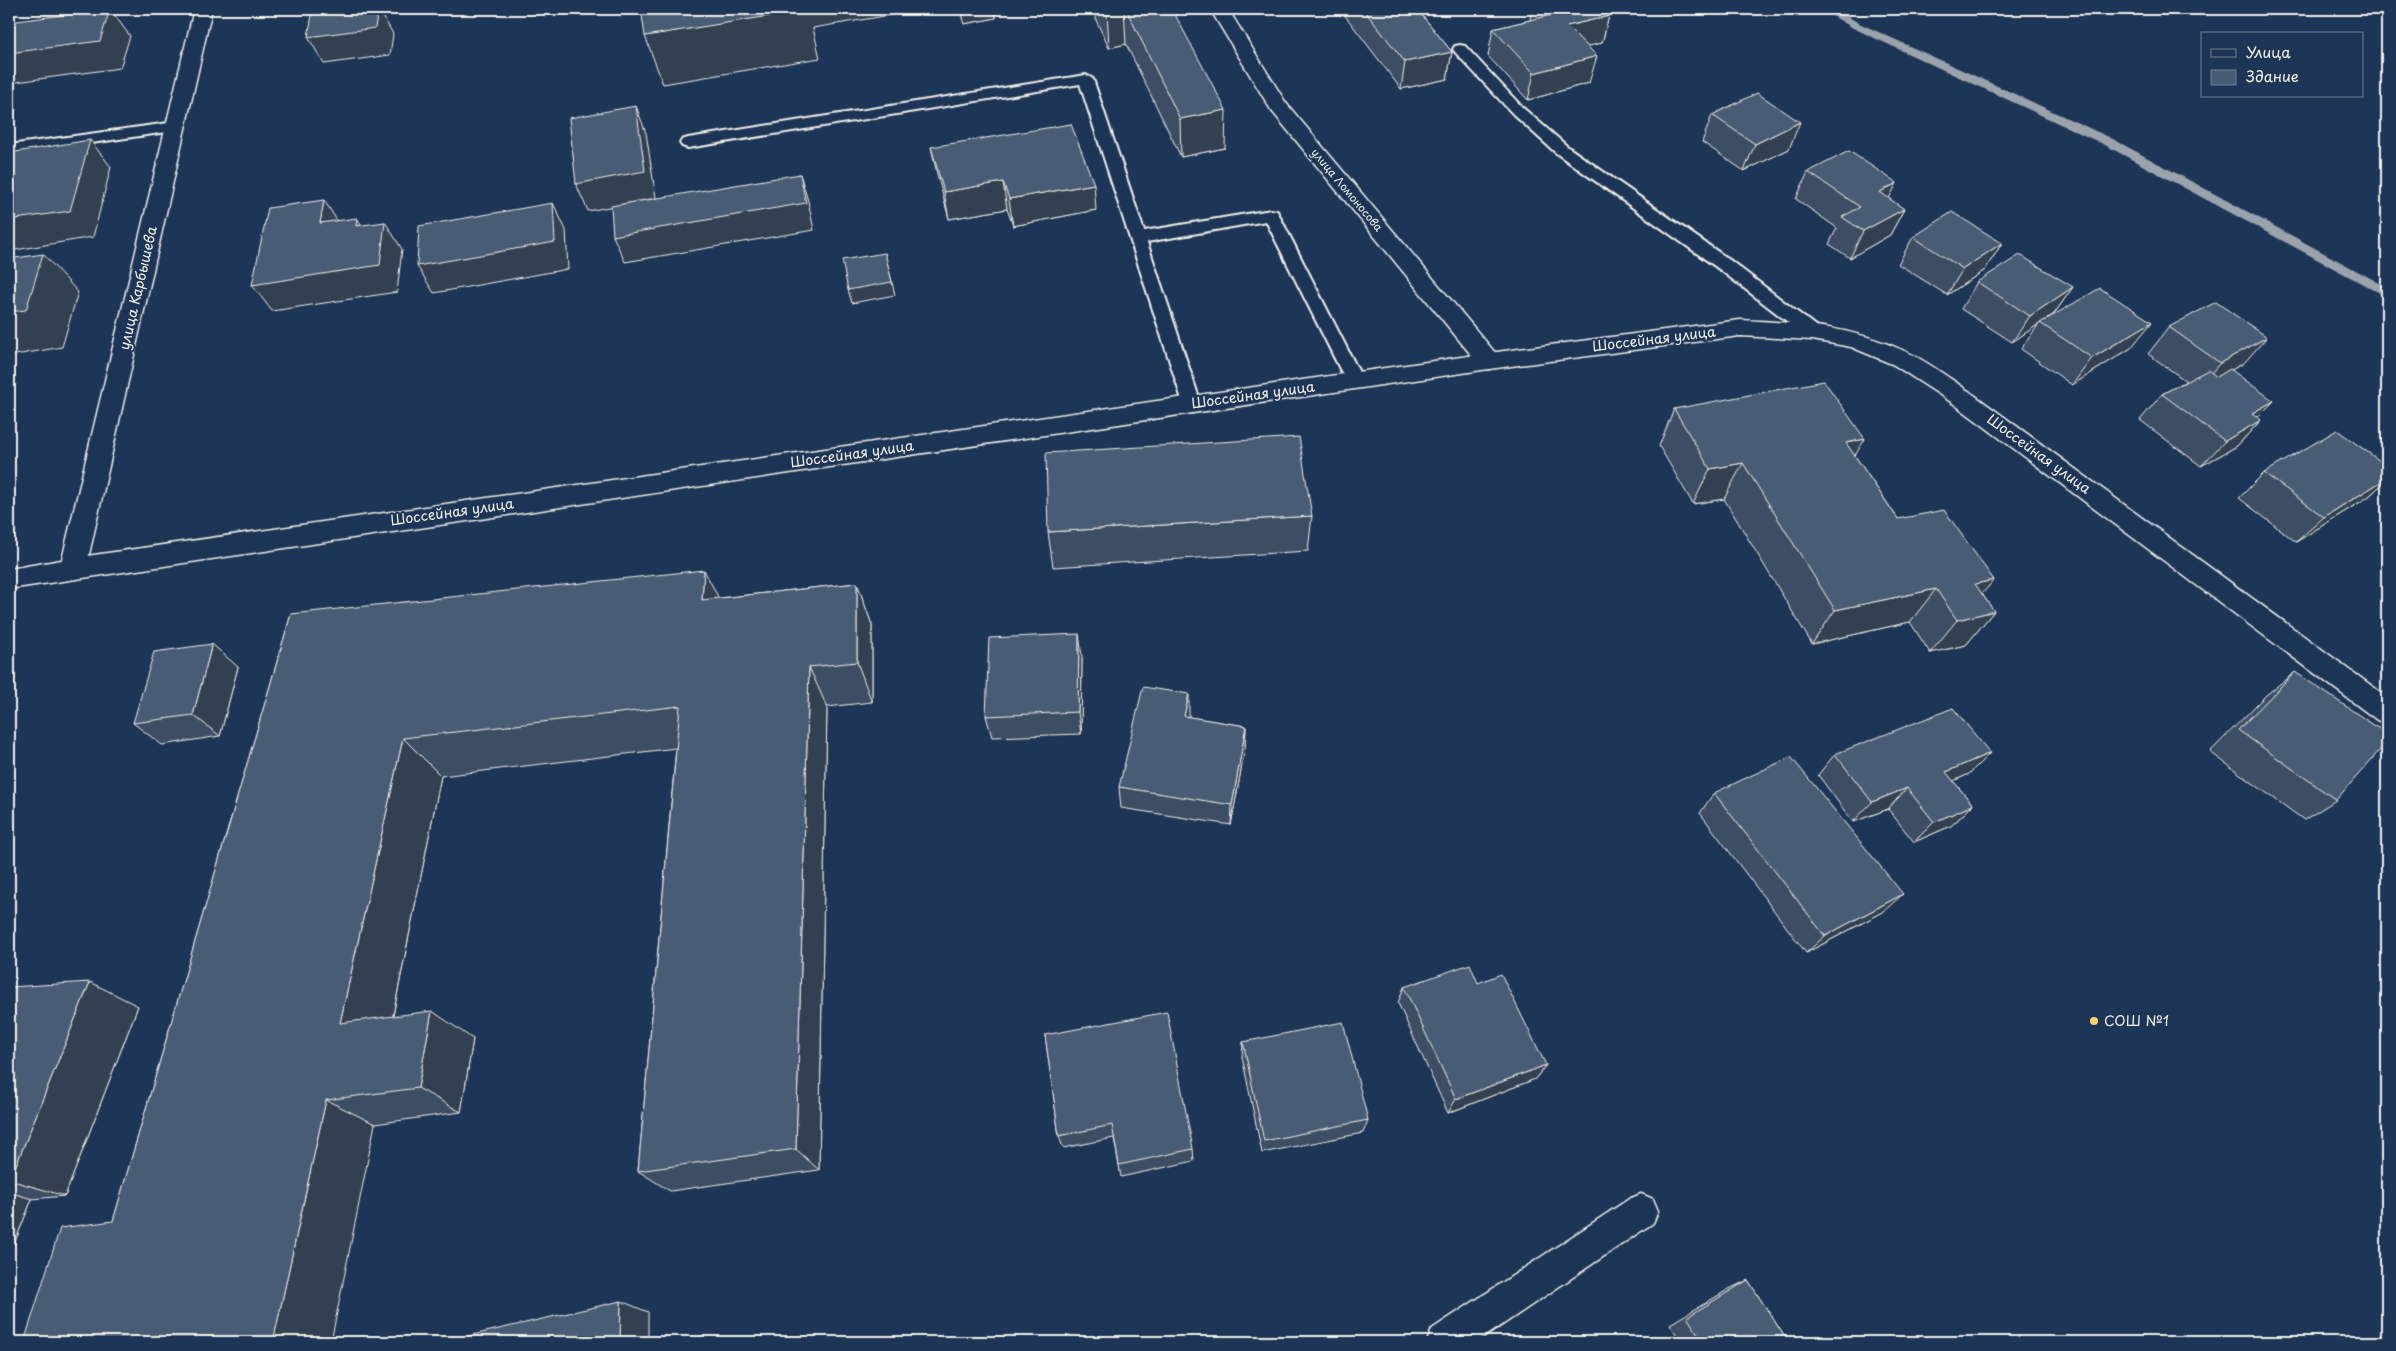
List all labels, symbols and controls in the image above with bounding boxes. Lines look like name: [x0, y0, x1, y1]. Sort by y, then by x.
legend: [2201, 32, 2364, 98]
text: Улица: [2246, 40, 2291, 63]
text: Здание: [2246, 64, 2299, 87]
street label: улица Ломоносова: [1308, 145, 1387, 235]
street label: улица Карбышева: [113, 224, 162, 352]
street label: Шоссейная улица: [1591, 321, 1717, 356]
street label: Шоссейная улица: [1190, 375, 1316, 414]
street label: Шоссейная улица: [1983, 409, 2096, 499]
street label: Шоссейная улица: [789, 434, 915, 473]
street label: Шоссейная улица: [389, 492, 515, 531]
place label: СОШ №1: [2104, 1010, 2169, 1031]
marker: СОШ №1: [2088, 1015, 2100, 1027]

